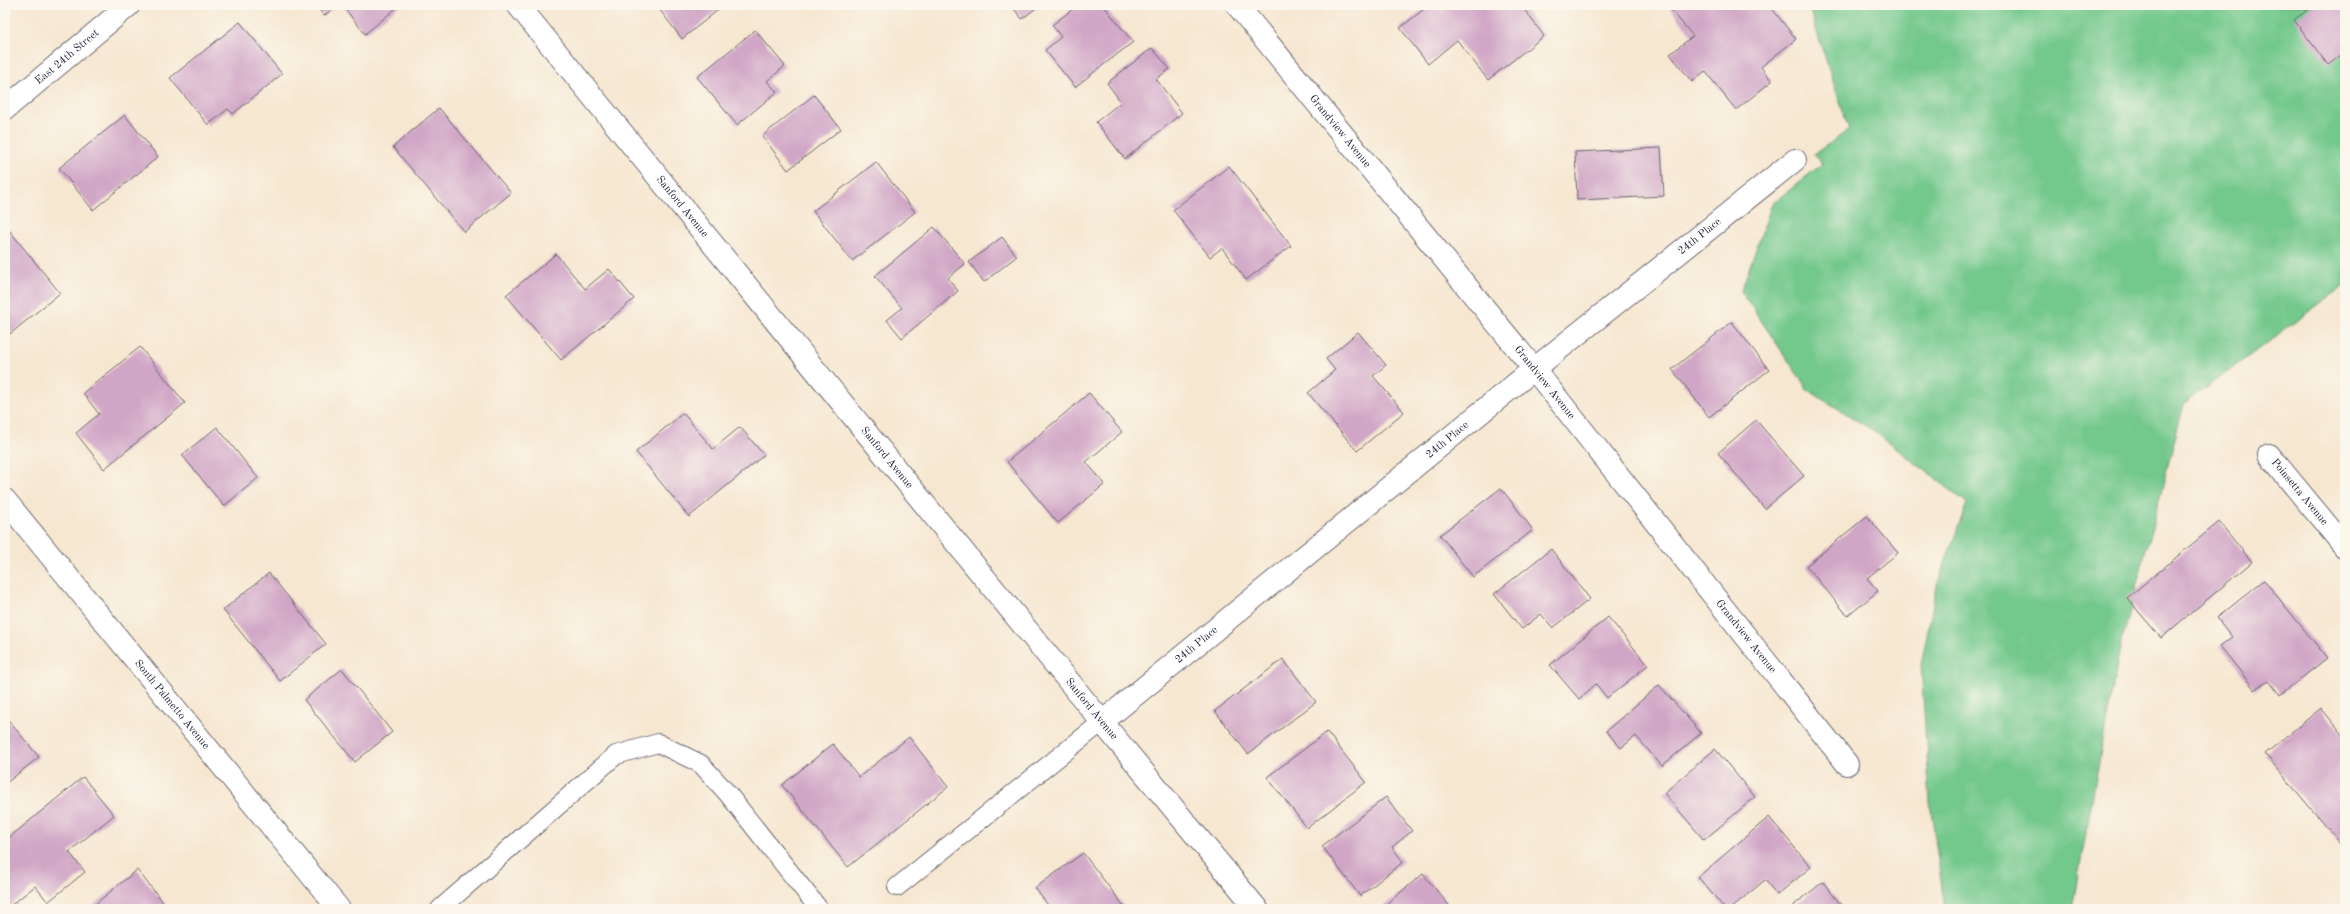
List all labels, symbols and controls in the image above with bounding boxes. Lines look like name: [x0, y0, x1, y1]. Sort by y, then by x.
street label: East 24th Street: [33, 27, 101, 87]
street label: Grandview Avenue: [1307, 93, 1373, 170]
street label: Sanford Avenue: [654, 174, 710, 239]
street label: 24th Place: [1676, 216, 1723, 257]
street label: Grandview Avenue: [1512, 344, 1577, 421]
street label: 24th Place: [1424, 419, 1471, 460]
street label: Sanford Avenue: [859, 425, 915, 491]
street label: Poinsetta Avenue: [2269, 457, 2330, 527]
street label: Grandview Avenue: [1714, 598, 1778, 675]
street label: 24th Place: [1173, 624, 1220, 665]
street label: South Palmetto Avenue: [132, 658, 212, 751]
street label: Sanford Avenue: [1063, 676, 1120, 742]

